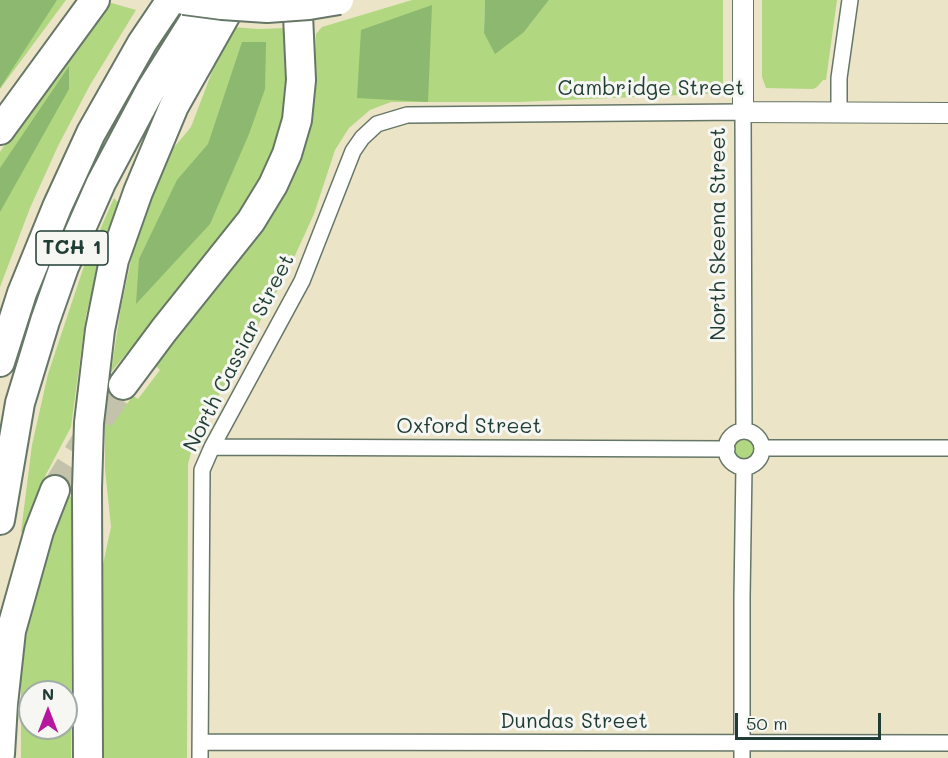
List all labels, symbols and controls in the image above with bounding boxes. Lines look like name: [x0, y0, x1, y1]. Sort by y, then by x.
street label: Cambridge Street: [557, 76, 745, 102]
street label: North Skeena Street: [706, 127, 732, 341]
road number: TCH 1: [36, 231, 108, 265]
street label: North Cassiar Street: [178, 250, 300, 456]
street label: Oxford Street: [396, 414, 542, 440]
north arrow: [18, 680, 78, 740]
text: N: [42, 683, 54, 704]
scale bar: [738, 701, 884, 739]
street label: Dundas Street: [500, 709, 648, 735]
text: 50 m: [746, 711, 788, 735]

